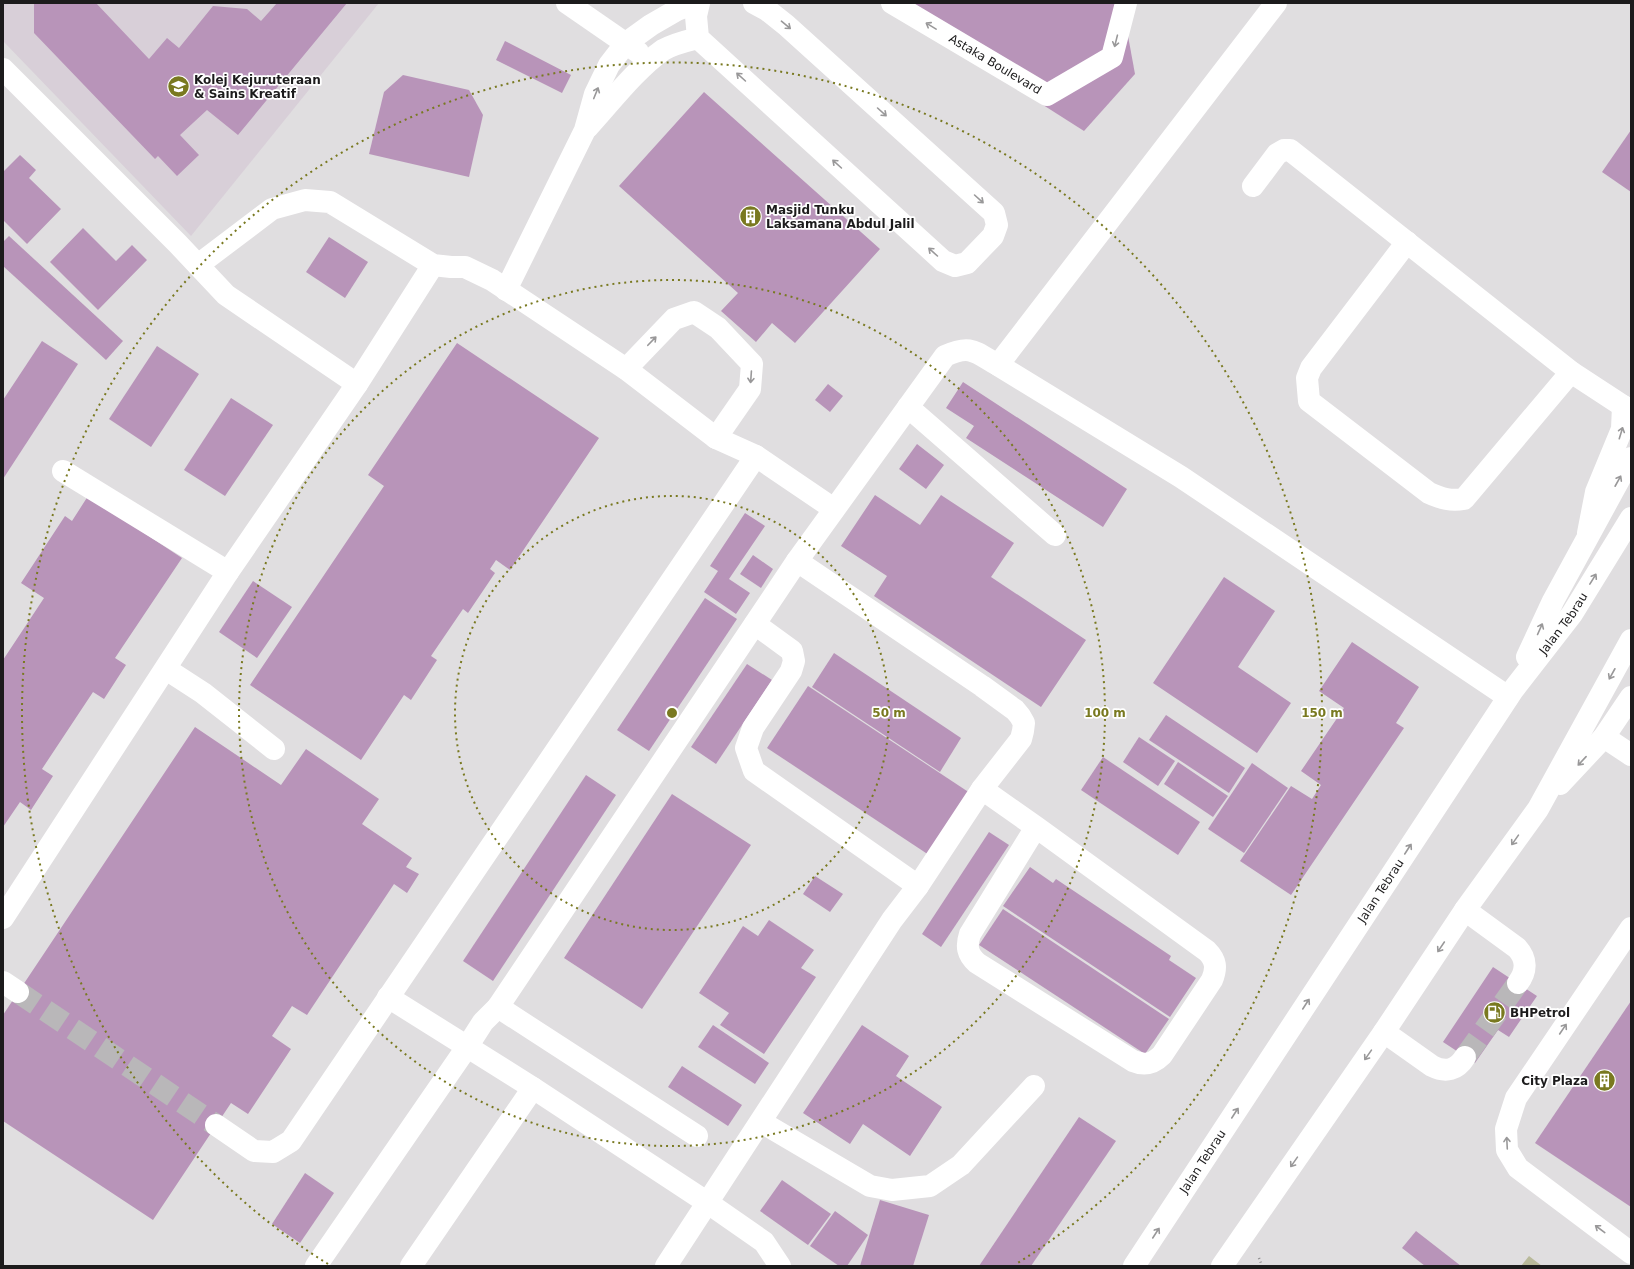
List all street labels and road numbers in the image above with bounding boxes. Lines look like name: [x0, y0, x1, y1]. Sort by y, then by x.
street label: Astaka Boulevard: [946, 31, 1044, 97]
street label: Jalan Tebrau: [1536, 590, 1590, 658]
street label: Jalan Tebrau: [1354, 856, 1407, 926]
street label: Jalan Tebrau: [1176, 1127, 1229, 1197]

